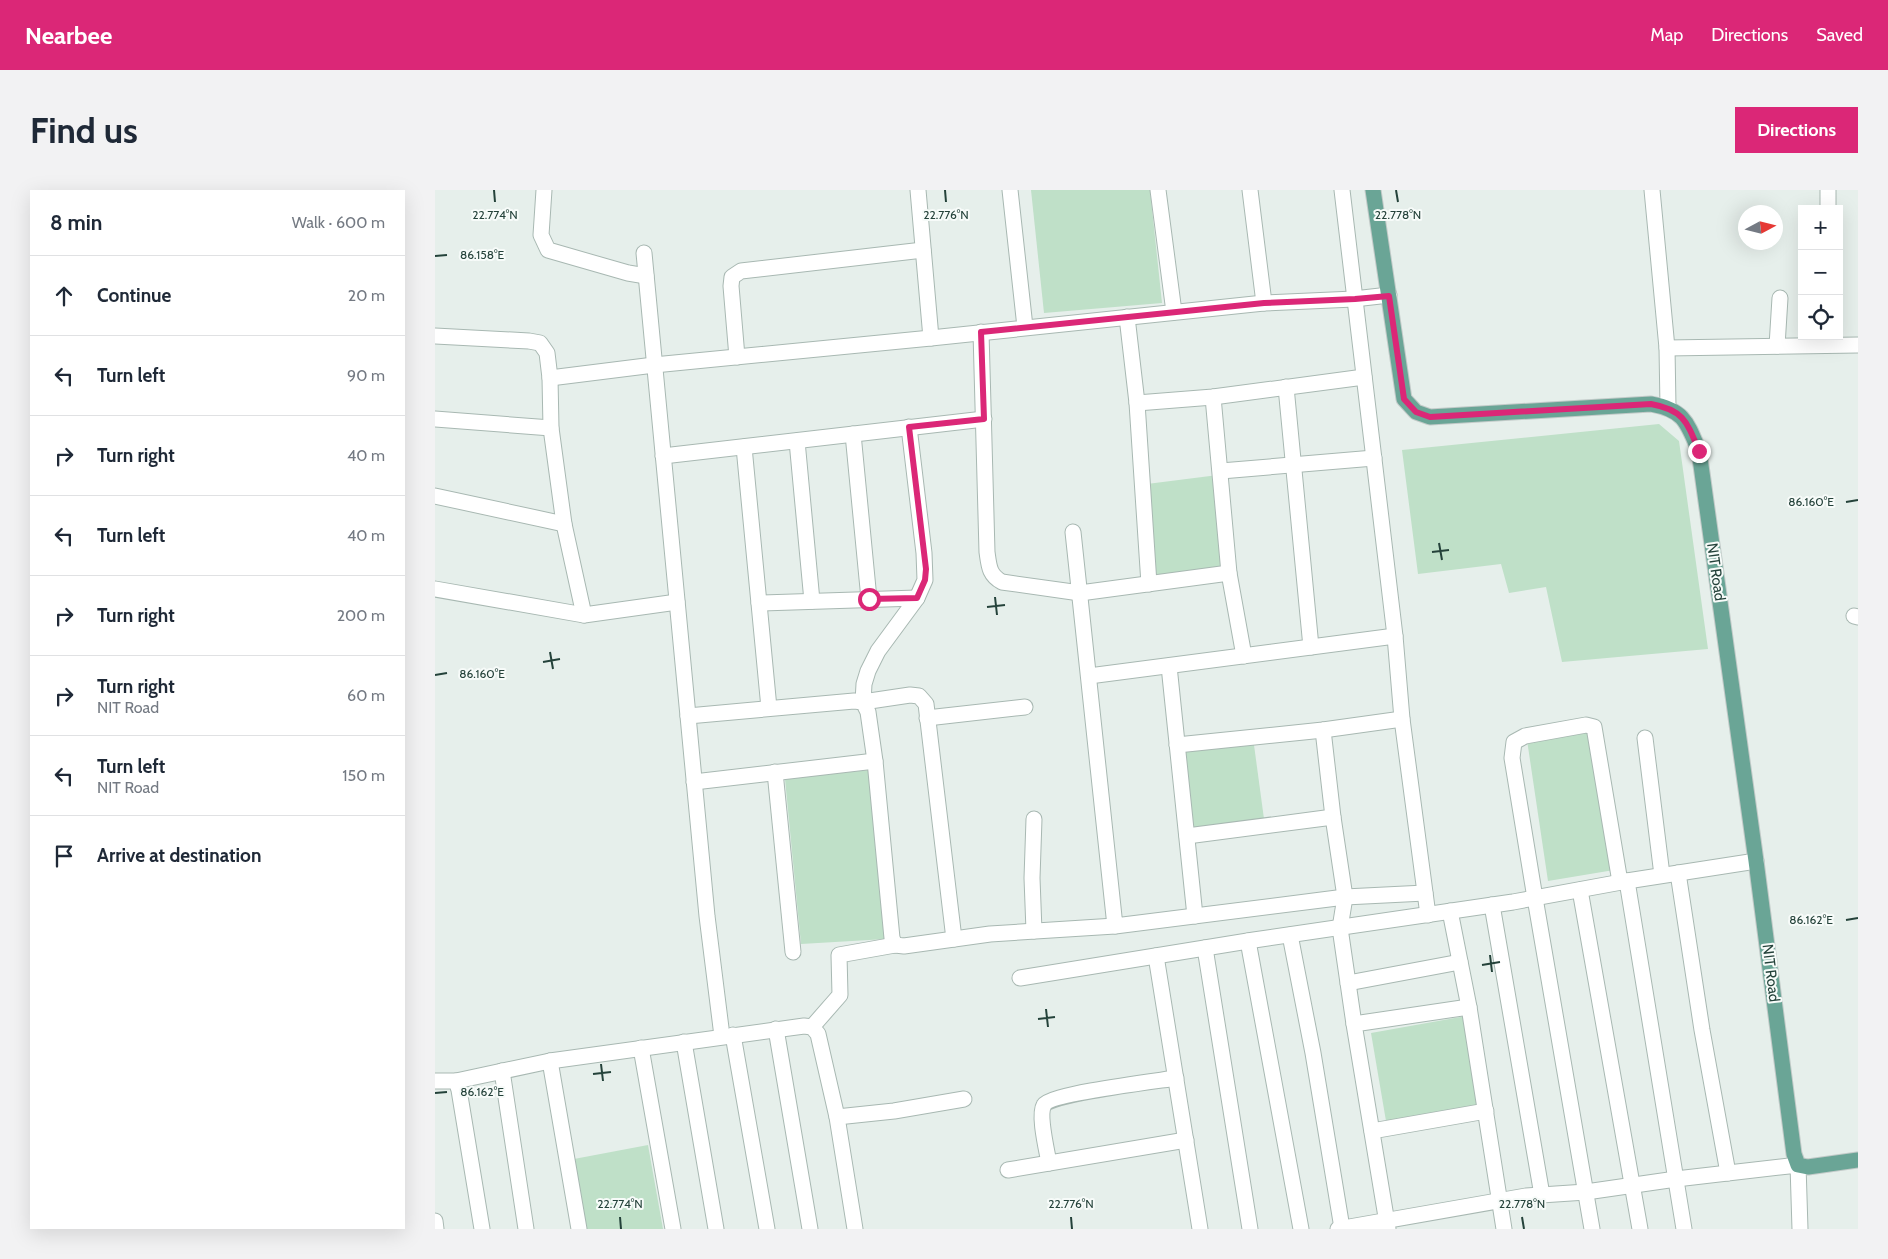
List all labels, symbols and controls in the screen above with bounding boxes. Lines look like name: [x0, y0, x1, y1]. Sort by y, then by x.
text: Nearbee: [25, 21, 112, 50]
text: Map: [1650, 24, 1683, 46]
text: Directions: [1711, 24, 1788, 46]
text: Saved: [1816, 24, 1863, 46]
button: Directions: [1735, 107, 1858, 153]
text: Find us: [30, 109, 138, 152]
north arrow: [1738, 205, 1783, 250]
map controls: [1798, 205, 1843, 340]
button: +: [1798, 205, 1843, 250]
text: 22.774°N: [472, 207, 518, 222]
text: 22.776°N: [923, 207, 969, 222]
text: 22.778°N: [1375, 207, 1421, 222]
text: 8 min: [50, 210, 102, 235]
text: Walk · 600 m: [292, 213, 385, 232]
text: 86.158°E: [460, 247, 504, 262]
button: −: [1798, 250, 1843, 295]
icon: ahead: [50, 282, 78, 310]
text: Continue: [97, 284, 171, 307]
text: 20 m: [348, 286, 385, 305]
button: locate: [1798, 295, 1843, 340]
icon: left: [50, 362, 78, 390]
text: Turn left: [97, 364, 165, 387]
text: 90 m: [347, 366, 385, 385]
route end: [1688, 440, 1711, 463]
icon: right: [50, 442, 78, 470]
text: Turn right: [97, 444, 175, 467]
text: 40 m: [347, 446, 385, 465]
text: 86.160°E: [1788, 494, 1834, 509]
icon: left: [50, 522, 78, 550]
text: Turn left: [97, 524, 165, 547]
text: 40 m: [347, 526, 385, 545]
street label: NIT Road: [1703, 542, 1729, 602]
route start: [858, 588, 881, 611]
icon: right: [50, 602, 78, 630]
text: Turn right: [97, 604, 175, 627]
text: 200 m: [337, 606, 385, 625]
text: 86.160°E: [459, 666, 505, 681]
text: Turn right: [97, 675, 175, 698]
icon: right: [50, 682, 78, 710]
text: 60 m: [347, 686, 385, 705]
text: NIT Road: [97, 698, 159, 717]
text: Turn left: [97, 755, 165, 778]
icon: left: [50, 762, 78, 790]
text: 150 m: [342, 766, 385, 785]
text: NIT Road: [97, 778, 159, 797]
icon: arrive: [50, 842, 78, 870]
text: Arrive at destination: [97, 844, 261, 867]
text: 86.162°E: [1789, 912, 1833, 927]
street label: NIT Road: [1759, 943, 1783, 1003]
text: 86.162°E: [460, 1084, 504, 1099]
text: 22.774°N: [597, 1196, 643, 1211]
text: 22.776°N: [1048, 1196, 1094, 1211]
text: 22.778°N: [1499, 1196, 1545, 1211]

